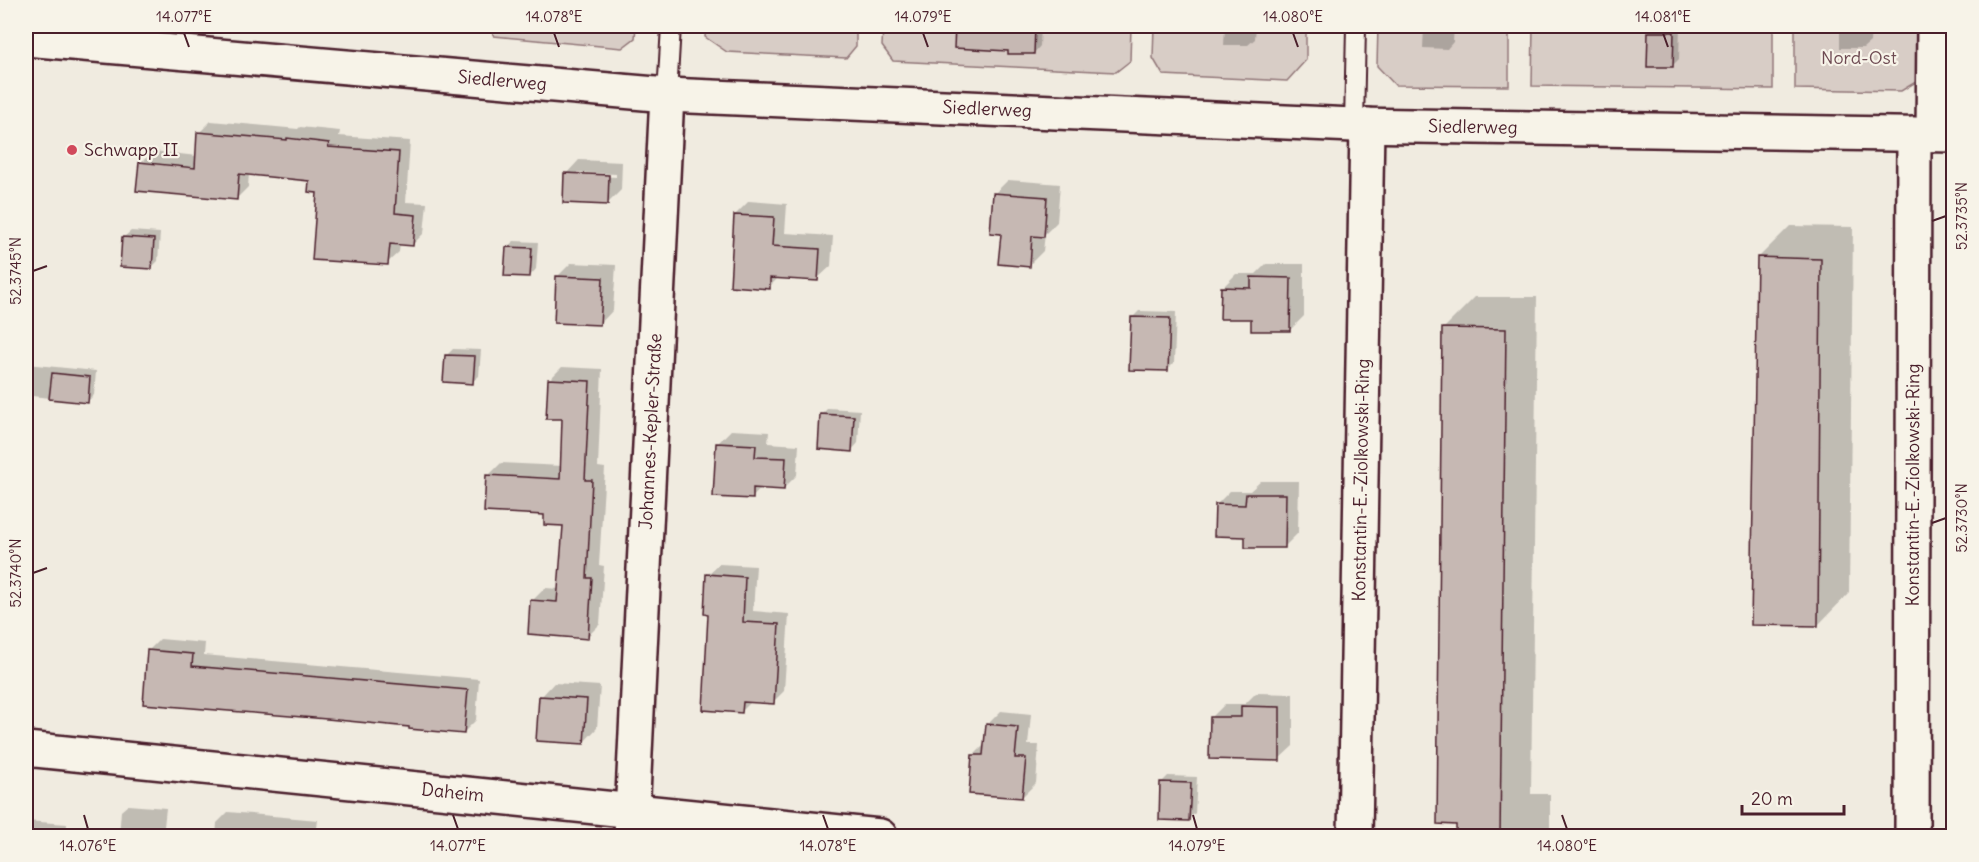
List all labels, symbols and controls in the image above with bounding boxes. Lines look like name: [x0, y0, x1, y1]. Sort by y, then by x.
text: 14.077°E: [156, 7, 212, 26]
text: 14.078°E: [525, 7, 583, 26]
text: 14.079°E: [894, 7, 952, 26]
text: 14.080°E: [1263, 7, 1323, 26]
text: 14.081°E: [1635, 7, 1691, 26]
park label: Nord-Ost: [1821, 46, 1897, 69]
street label: Siedlerweg: [457, 65, 548, 95]
street label: Siedlerweg: [942, 95, 1032, 122]
street label: Siedlerweg: [1428, 114, 1518, 139]
place label: Schwapp II: [84, 138, 179, 161]
marker: Schwapp II: [65, 143, 79, 157]
text: 52.3735°N: [1952, 182, 1971, 250]
text: 52.3745°N: [6, 237, 25, 305]
street label: Johannes-Kepler-Straße: [634, 333, 666, 530]
street label: Konstantin-E.-Ziolkowski-Ring: [1347, 358, 1374, 602]
street label: Konstantin-E.-Ziolkowski-Ring: [1901, 363, 1924, 607]
text: 52.3730°N: [1952, 483, 1971, 553]
text: 52.3740°N: [6, 538, 25, 608]
street label: Daheim: [420, 777, 486, 807]
scale bar: [1742, 778, 1844, 816]
text: 20 m: [1751, 787, 1793, 810]
text: 14.076°E: [59, 836, 117, 855]
text: 14.077°E: [430, 836, 486, 855]
text: 14.078°E: [799, 836, 857, 855]
text: 14.079°E: [1168, 836, 1226, 855]
text: 14.080°E: [1537, 836, 1597, 855]

